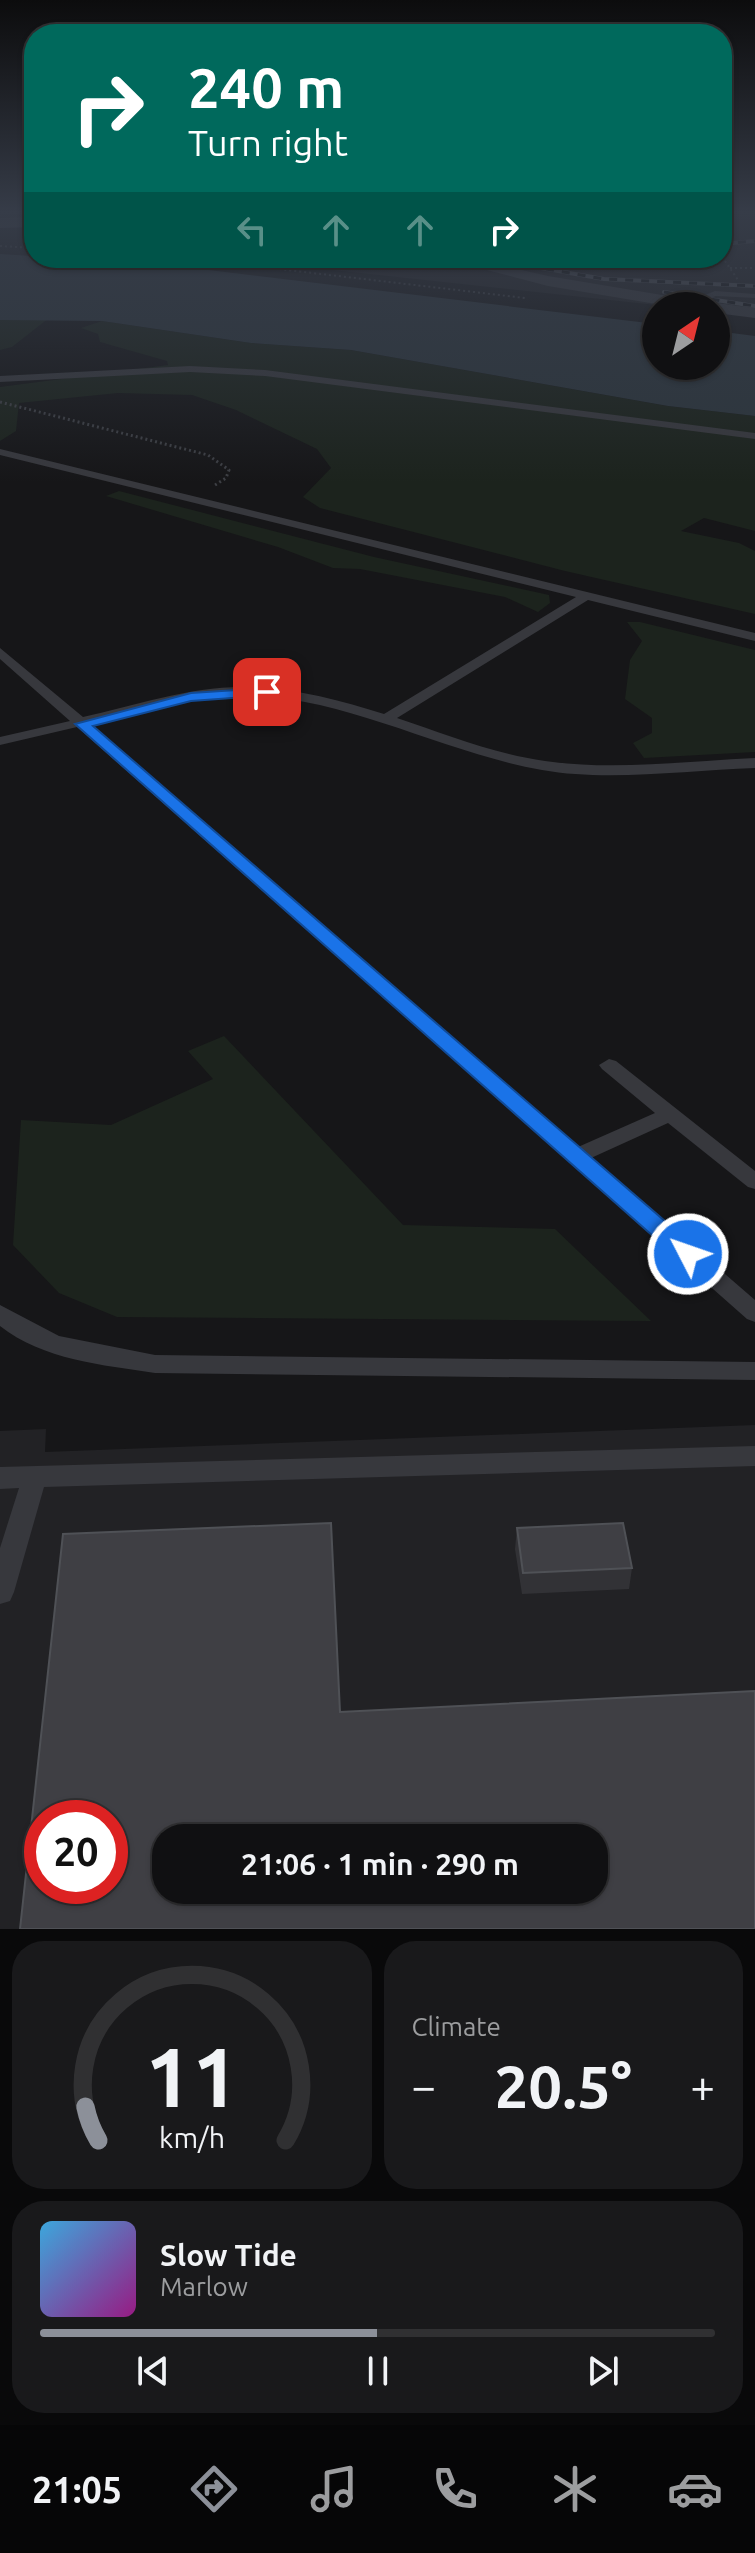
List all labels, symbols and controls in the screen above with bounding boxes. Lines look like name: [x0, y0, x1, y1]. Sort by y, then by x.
icon: right: [56, 56, 160, 160]
text: 240 m: [188, 56, 344, 119]
text: Turn right: [188, 122, 348, 163]
icon: left: [230, 208, 274, 252]
icon: ahead: [314, 208, 358, 252]
icon: ahead: [398, 208, 442, 252]
icon: right: [482, 208, 526, 252]
north arrow: [642, 292, 730, 380]
map controls: [642, 292, 730, 380]
pin: [233, 658, 301, 726]
icon: arrive: [245, 670, 289, 714]
position arrow: [646, 1212, 730, 1296]
speed limit sign: 20: [24, 1800, 128, 1904]
text: 21:06 · 1 min · 290 m: [241, 1847, 519, 1881]
text: Climate: [412, 2012, 501, 2041]
text: 11: [145, 2029, 239, 2123]
text: 20.5°: [495, 2052, 632, 2119]
text: −: [412, 2061, 436, 2110]
text: +: [690, 2061, 715, 2110]
text: km/h: [159, 2121, 225, 2153]
text: Slow Tide: [160, 2238, 297, 2272]
text: Marlow: [160, 2272, 248, 2301]
icon: previous: [131, 2349, 175, 2393]
icon: pause: [356, 2349, 400, 2393]
icon: next: [581, 2349, 625, 2393]
icon: directions: [186, 2461, 242, 2517]
icon: music: [306, 2461, 362, 2517]
icon: phone: [427, 2461, 483, 2517]
icon: climate: [547, 2461, 603, 2517]
icon: car: [667, 2461, 723, 2517]
text: 21:05: [32, 2469, 122, 2510]

